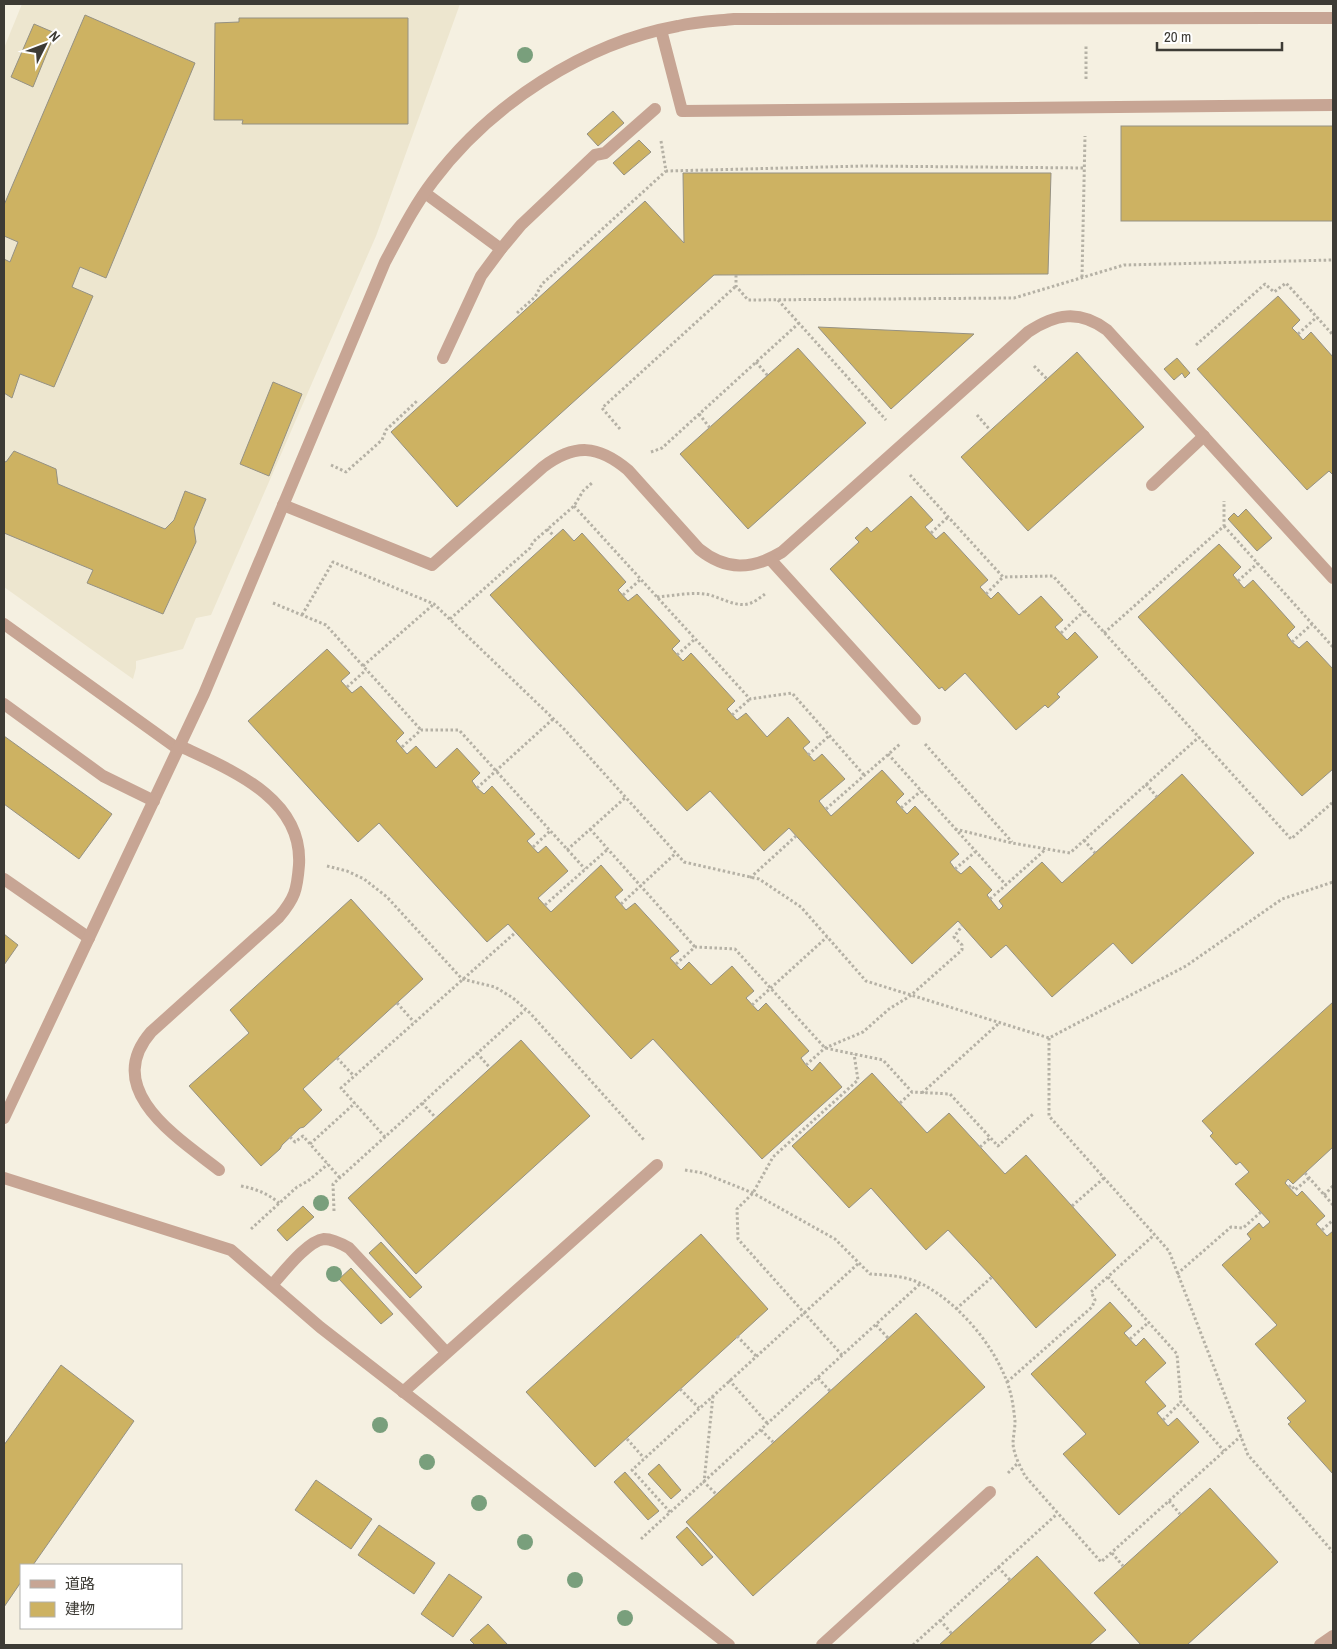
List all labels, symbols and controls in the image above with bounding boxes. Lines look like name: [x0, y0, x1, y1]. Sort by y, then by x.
north arrow: [20, 20, 70, 70]
scale bar: [1157, 20, 1282, 52]
text: 20 m: [1164, 26, 1191, 47]
text: N: [45, 27, 64, 45]
legend: [20, 1564, 182, 1629]
text: 道路: [65, 1573, 95, 1594]
text: 建物: [65, 1598, 95, 1619]

